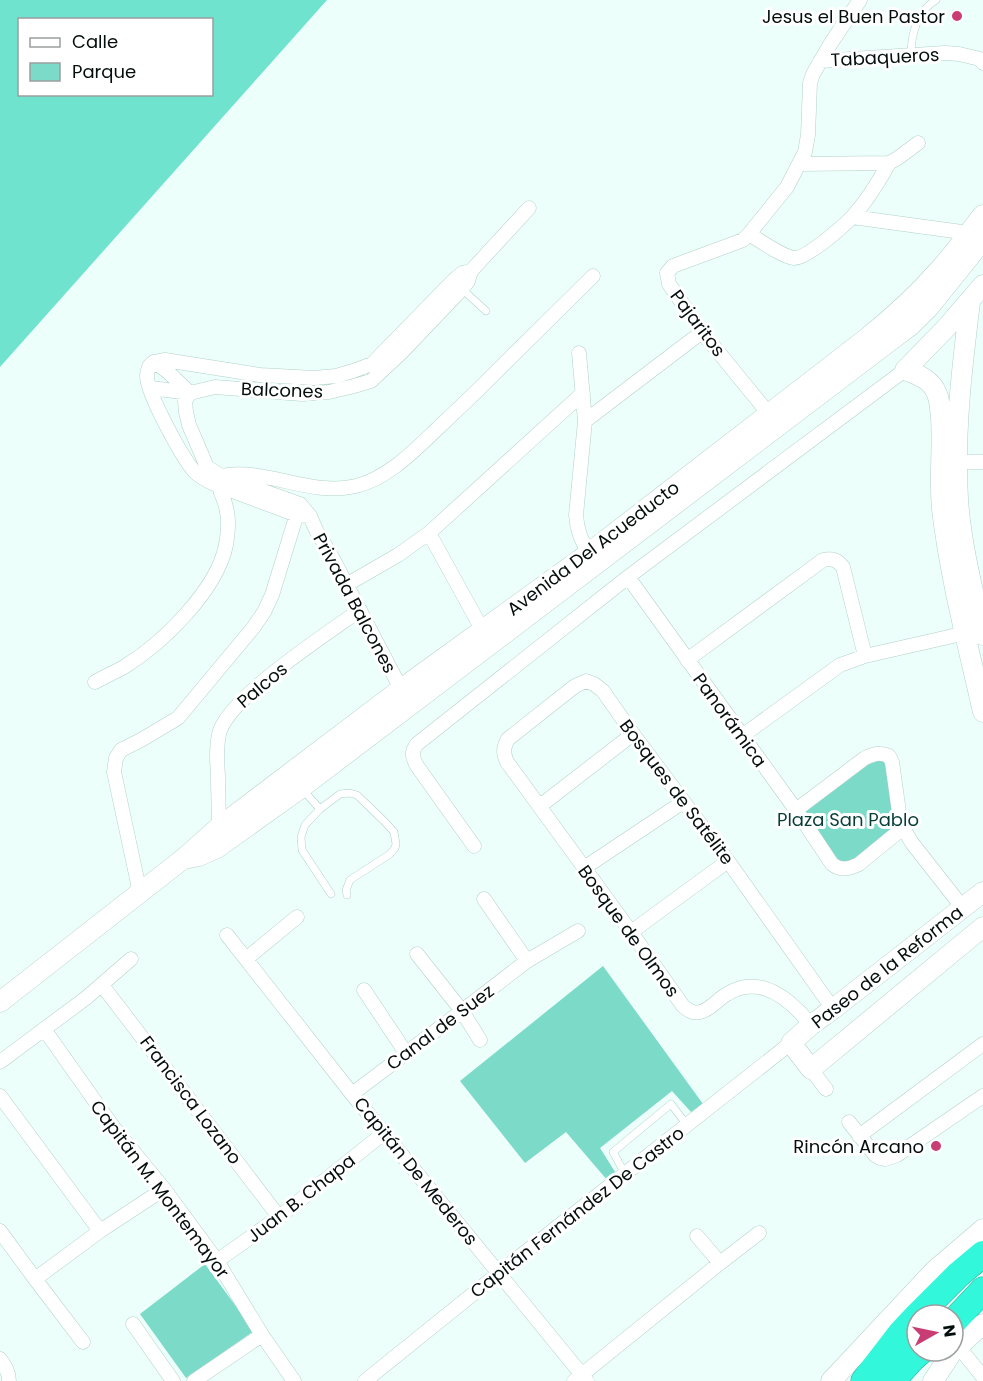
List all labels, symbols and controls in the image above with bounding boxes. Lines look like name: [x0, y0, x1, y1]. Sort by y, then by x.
place label: Jesus el Buen Pastor: [762, 4, 945, 29]
marker: Jesus el Buen Pastor: [950, 9, 964, 23]
legend: [18, 18, 213, 96]
text: Calle: [72, 29, 118, 54]
street label: Tabaqueros: [830, 42, 940, 72]
text: Parque: [72, 59, 136, 84]
street label: Pajaritos: [665, 284, 731, 362]
street label: Balcones: [241, 376, 323, 404]
street label: Avenida Del Acueducto: [502, 475, 684, 621]
street label: Privada Balcones: [308, 529, 402, 677]
street label: Palcos: [231, 657, 293, 713]
street label: Panorámica: [687, 668, 773, 772]
street label: Bosques de Satélite: [614, 714, 740, 870]
park label: Plaza San Pablo: [777, 807, 919, 832]
street label: Bosque de Olmos: [573, 860, 685, 1002]
street label: Paseo de la Reforma: [806, 900, 968, 1034]
street label: Canal de Suez: [381, 978, 499, 1076]
street label: Francisca Lozano: [134, 1031, 248, 1169]
street label: Capitán De Mederos: [348, 1092, 484, 1250]
street label: Capitán M. Montemayor: [85, 1095, 235, 1283]
street label: Capitán Fernández De Castro: [465, 1121, 689, 1303]
place label: Rincón Arcano: [793, 1134, 924, 1159]
marker: Rincón Arcano: [929, 1139, 943, 1153]
street label: Juan B. Chapa: [242, 1148, 360, 1248]
north arrow: [905, 1303, 965, 1363]
text: N: [937, 1323, 962, 1338]

